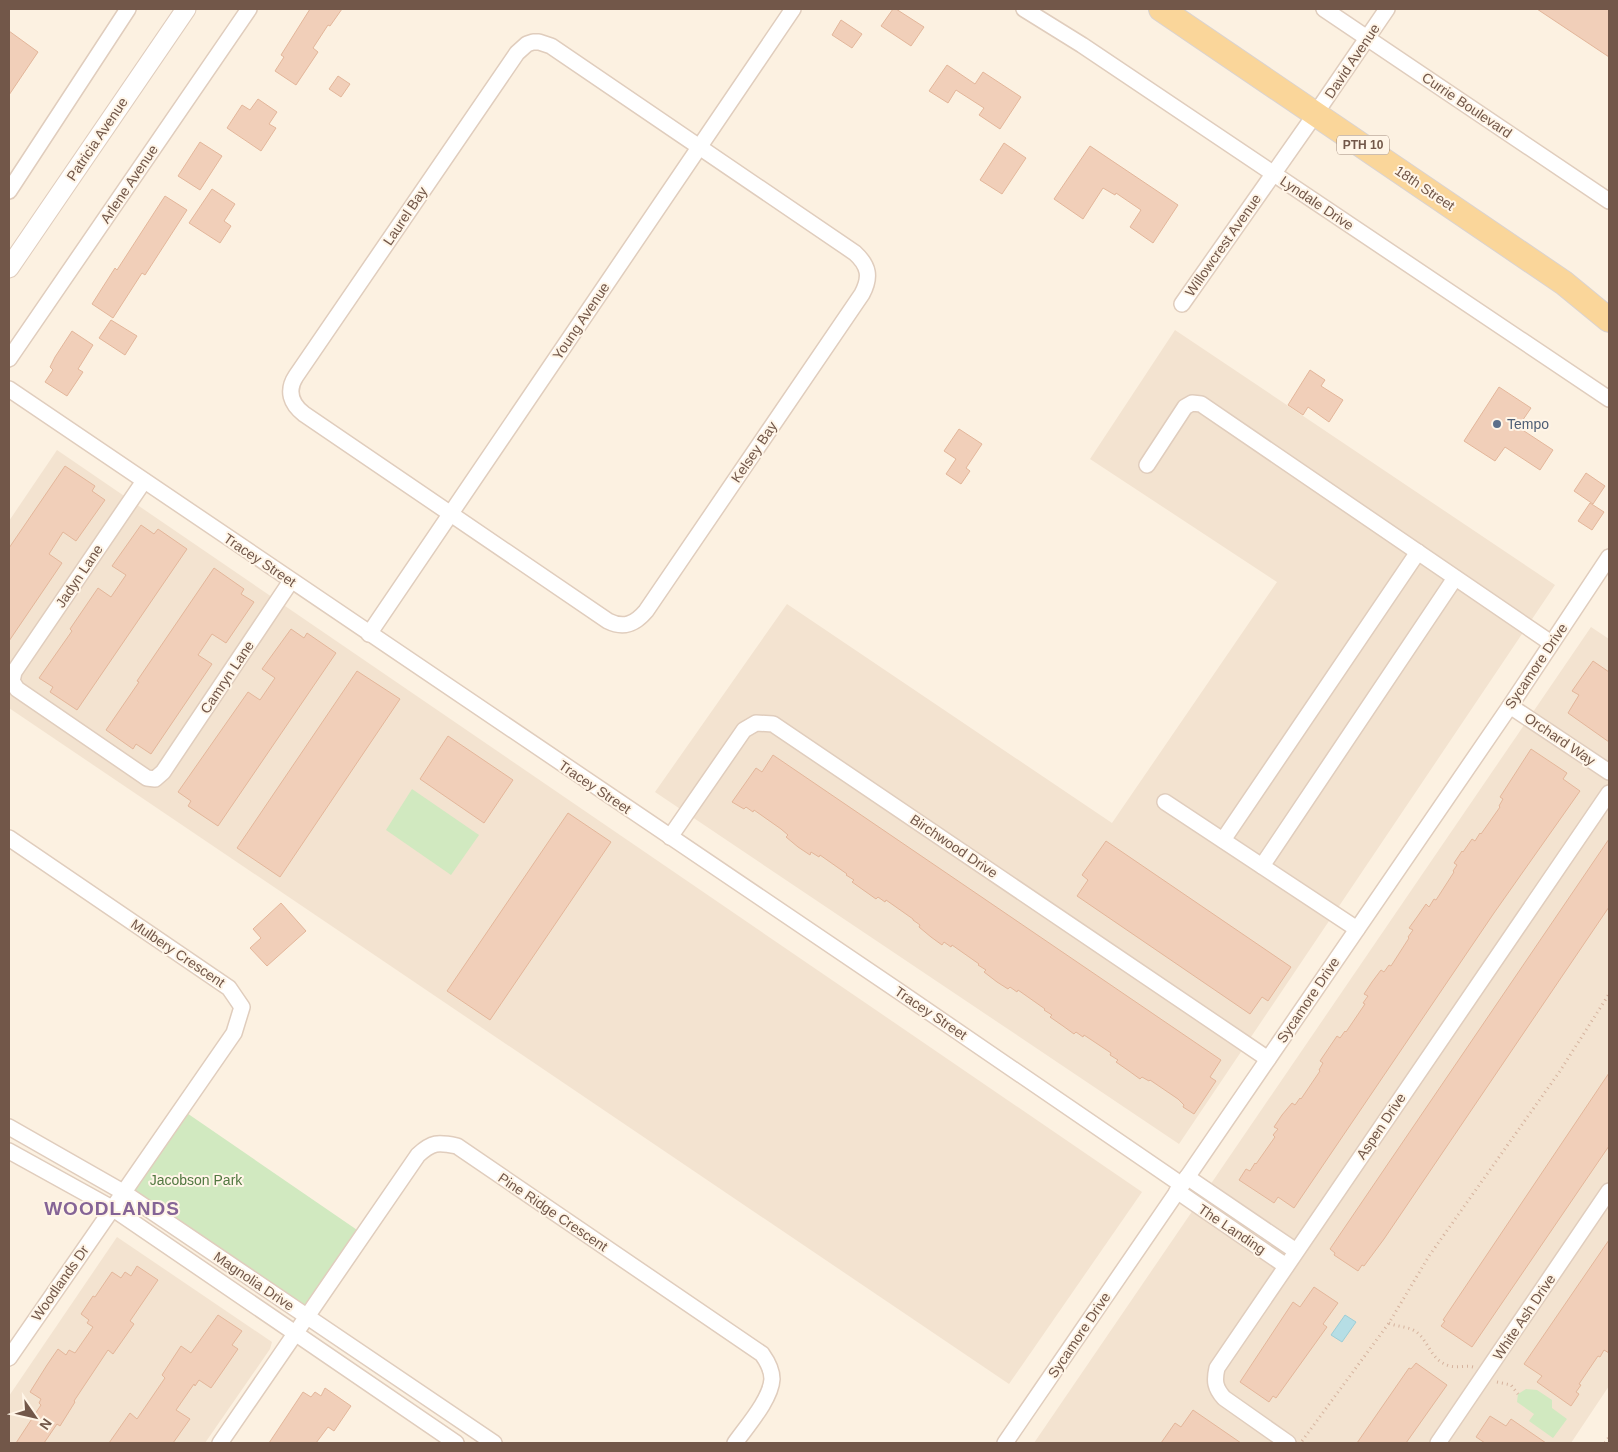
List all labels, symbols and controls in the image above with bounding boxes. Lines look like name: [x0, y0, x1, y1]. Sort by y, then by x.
street label: David Avenue: [1321, 21, 1383, 101]
street label: Currie Boulevard: [1419, 69, 1515, 141]
street label: Patricia Avenue: [63, 94, 131, 184]
road number: PTH 10: [1337, 136, 1389, 154]
street label: Arlene Avenue: [97, 142, 161, 226]
street label: 18th Street: [1392, 162, 1458, 214]
street label: Lyndale Drive: [1277, 173, 1357, 234]
street label: Laurel Bay: [380, 184, 430, 248]
street label: Willowcrest Avenue: [1182, 191, 1264, 299]
street label: Young Avenue: [549, 279, 613, 363]
place label: Tempo: [1507, 416, 1549, 432]
street label: Kelsey Bay: [728, 418, 780, 486]
marker: Tempo: [1491, 418, 1503, 430]
street label: Tracey Street: [221, 530, 299, 590]
street label: Jadyn Lane: [52, 541, 106, 610]
street label: Sycamore Drive: [1502, 620, 1571, 712]
street label: Camryn Lane: [197, 638, 257, 716]
street label: Orchard Way: [1522, 709, 1598, 769]
street label: Tracey Street: [556, 757, 634, 817]
street label: Birchwood Drive: [907, 811, 1001, 881]
street label: Mulbery Crescent: [128, 916, 228, 990]
street label: Sycamore Drive: [1274, 954, 1343, 1046]
street label: Tracey Street: [892, 983, 970, 1043]
street label: Aspen Drive: [1353, 1090, 1409, 1162]
street label: Pine Ridge Crescent: [495, 1169, 611, 1255]
park label: Jacobson Park: [150, 1172, 243, 1188]
district label: WOODLANDS: [44, 1198, 180, 1219]
street label: The Landing: [1195, 1201, 1269, 1257]
street label: Woodlands Dr: [28, 1242, 92, 1324]
street label: Magnolia Drive: [211, 1248, 297, 1314]
street label: White Ash Drive: [1490, 1271, 1559, 1363]
street label: Sycamore Drive: [1045, 1289, 1114, 1381]
north arrow: [10, 1392, 60, 1442]
text: N: [36, 1416, 55, 1433]

